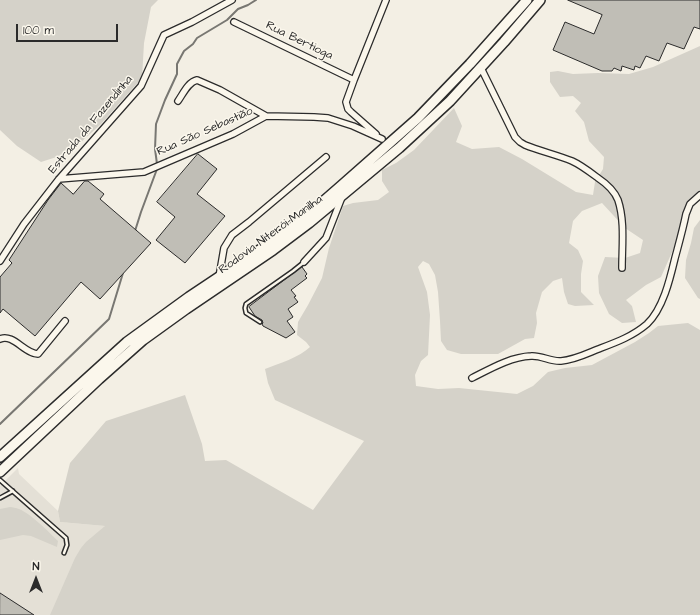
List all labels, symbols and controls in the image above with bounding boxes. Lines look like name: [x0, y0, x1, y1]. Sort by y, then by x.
scale bar: [18, 16, 120, 42]
street label: Rua Bertioga: [263, 19, 335, 63]
text: 100 m: [23, 22, 54, 39]
street label: Estrada da Fazendinha: [46, 73, 136, 177]
street label: Rua São Sebastião: [155, 104, 255, 160]
street label: Rodovia Niterói-Manilha: [216, 193, 326, 277]
north arrow: [16, 559, 56, 599]
text: N: [33, 559, 39, 574]

